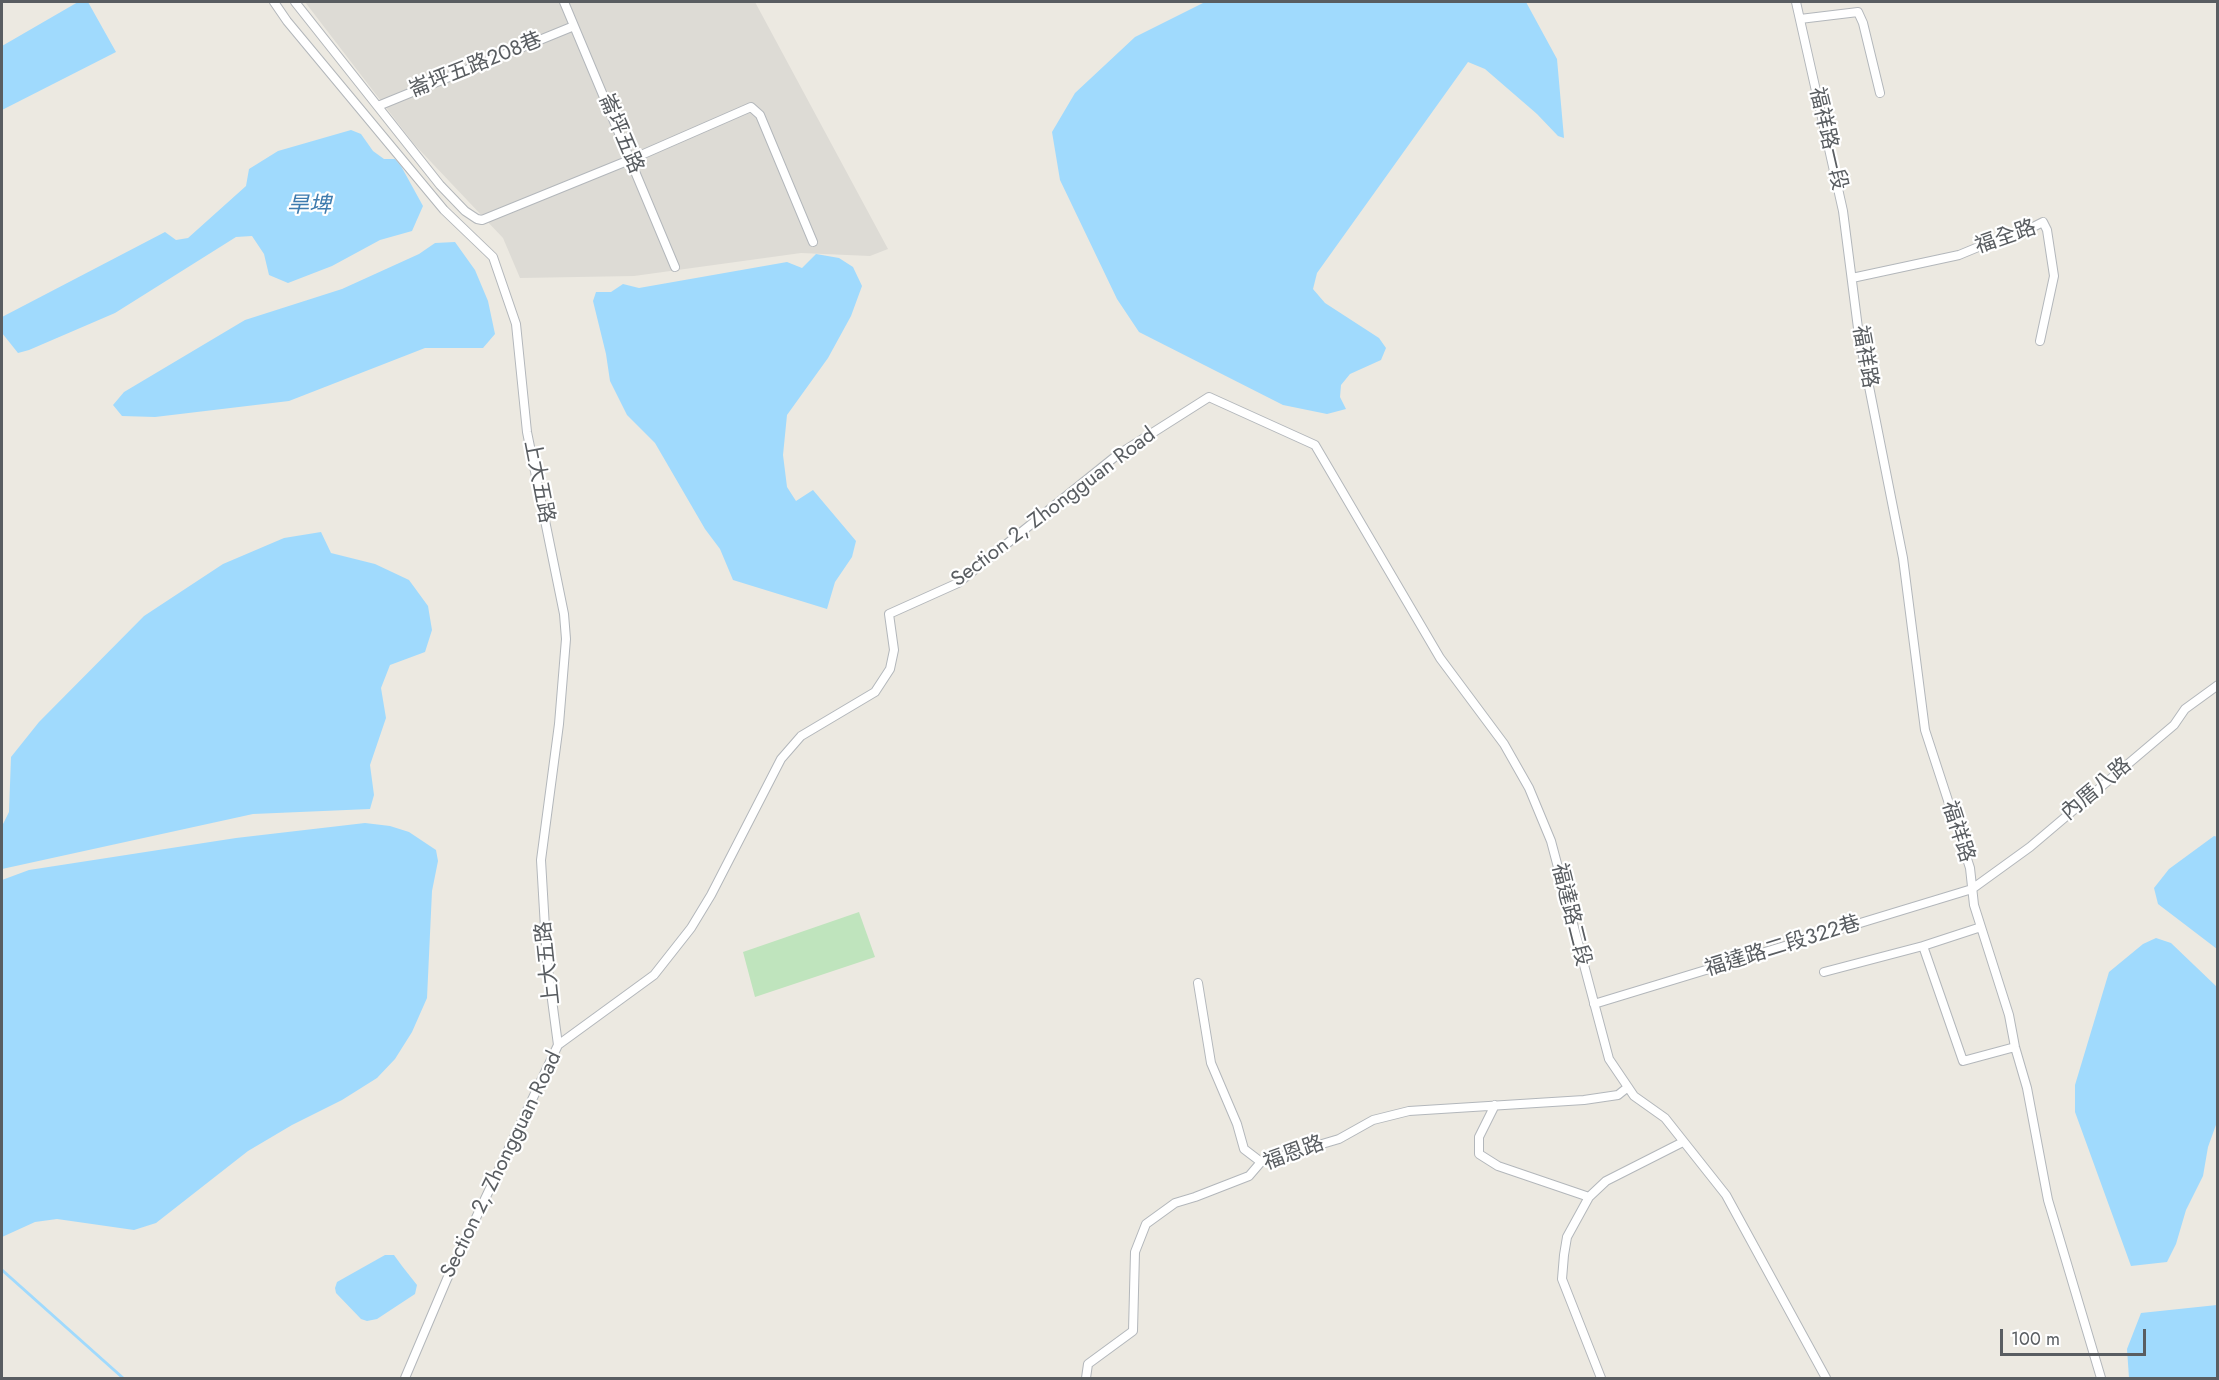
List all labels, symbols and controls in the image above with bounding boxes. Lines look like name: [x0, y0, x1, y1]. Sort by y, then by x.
street label: 崙坪五路208巷: [406, 28, 546, 104]
street label: 福祥路一段: [1803, 85, 1851, 193]
street label: 崙坪五路: [592, 90, 648, 178]
water label: 旱埤: [287, 194, 331, 220]
street label: 福全路: [1972, 216, 2040, 260]
street label: 福祥路: [1846, 324, 1882, 390]
street label: Section 2, Zhongguan Road: [947, 423, 1161, 593]
street label: 上大五路: [518, 438, 558, 526]
street label: 內厝八路: [2057, 753, 2137, 827]
street label: 福祥路: [1935, 798, 1979, 866]
street label: 福達路二段: [1545, 861, 1595, 969]
street label: 福達路二段322巷: [1702, 911, 1864, 983]
street label: 上大五路: [532, 920, 566, 1006]
street label: Section 2, Zhongguan Road: [436, 1048, 568, 1282]
street label: 福恩路: [1260, 1131, 1328, 1177]
scale bar: [2003, 1317, 2148, 1355]
text: 100 m: [2011, 1326, 2060, 1352]

